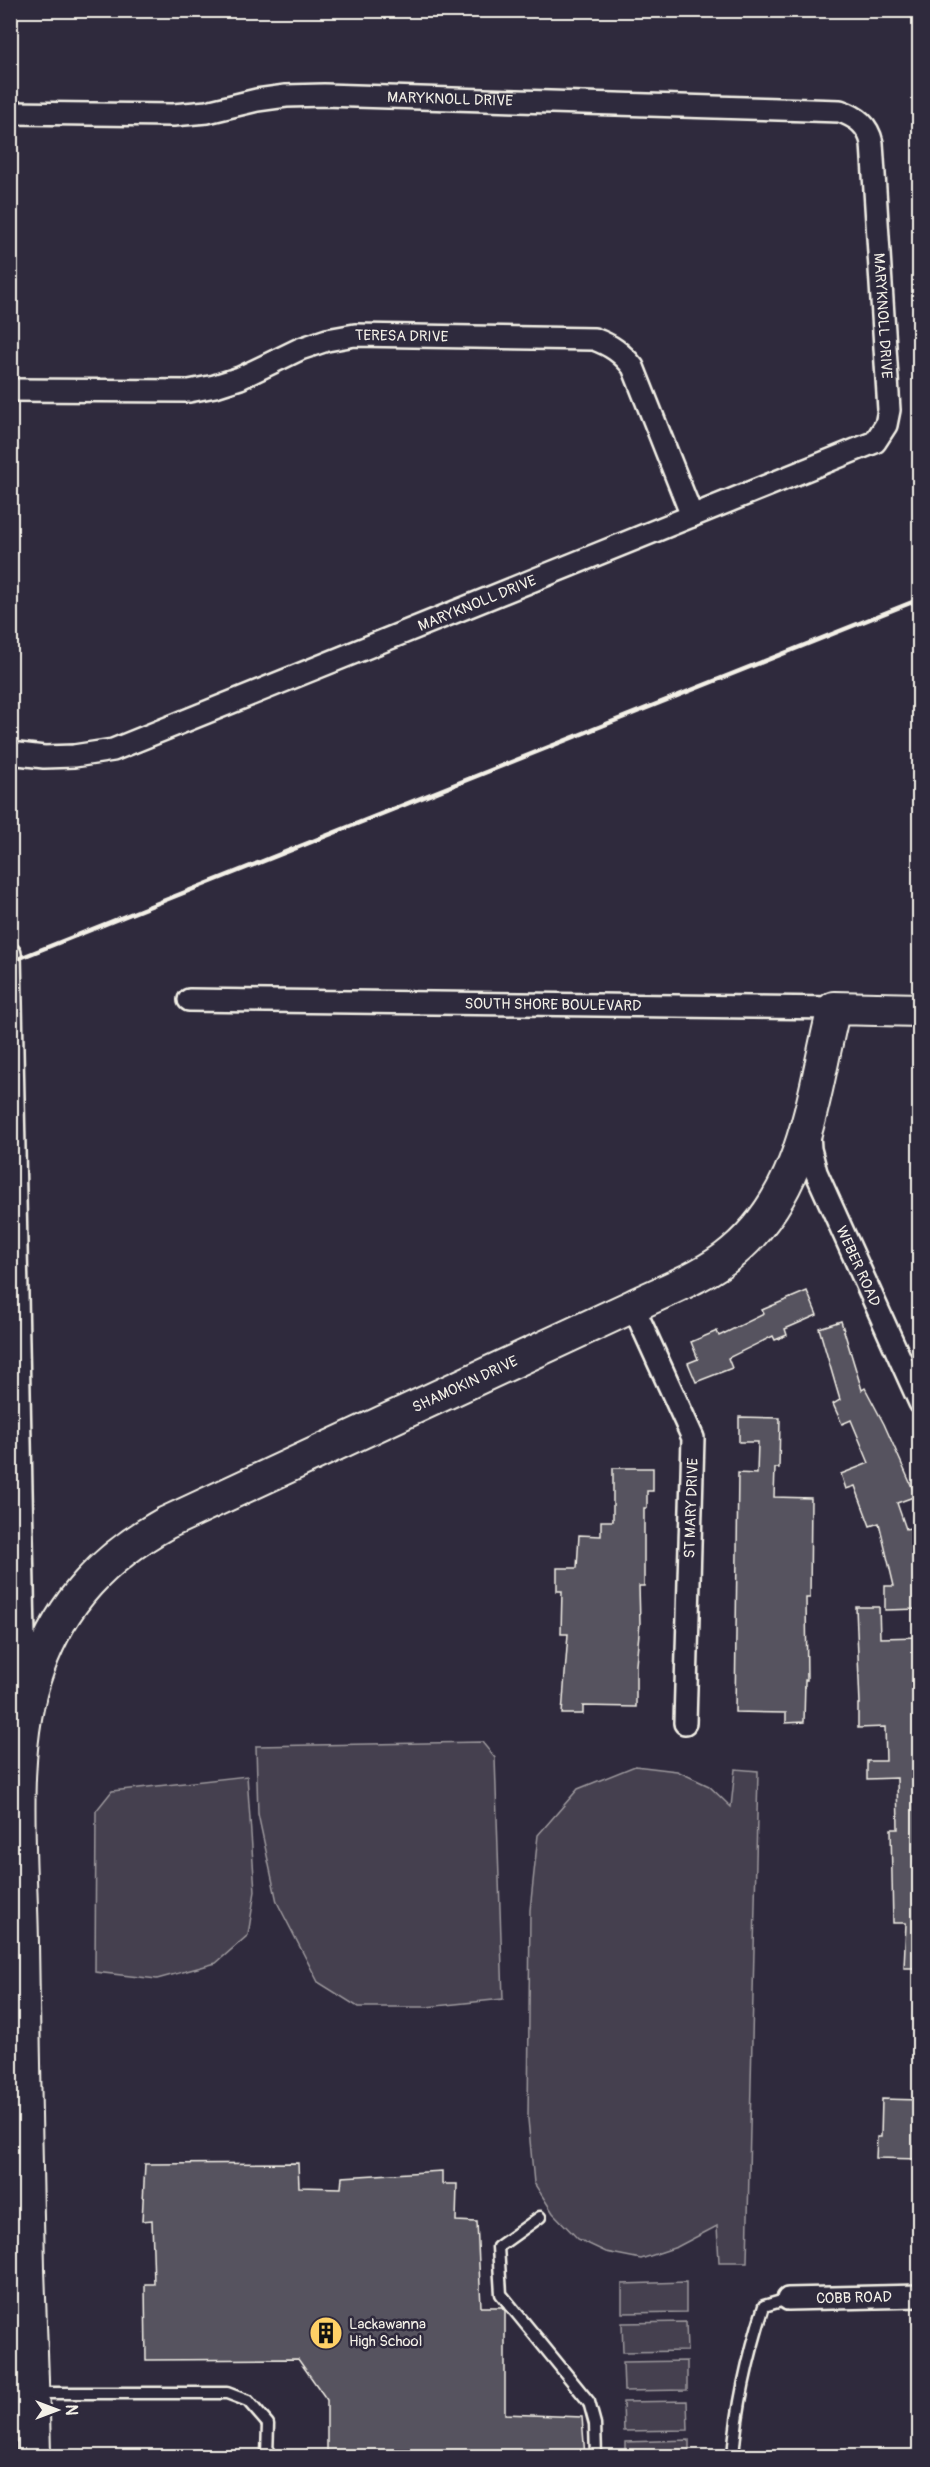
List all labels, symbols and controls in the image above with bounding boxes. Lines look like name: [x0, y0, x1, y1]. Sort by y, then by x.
street label: MARYKNOLL DRIVE: [387, 88, 514, 111]
street label: MARYKNOLL DRIVE: [869, 252, 896, 380]
street label: TERESA DRIVE: [355, 326, 449, 347]
street label: MARYKNOLL DRIVE: [415, 571, 539, 636]
street label: SOUTH SHORE BOULEVARD: [464, 994, 641, 1016]
street label: WEBER ROAD: [832, 1223, 884, 1310]
street label: SHAMOKIN DRIVE: [409, 1352, 521, 1417]
street label: ST MARY DRIVE: [680, 1457, 703, 1559]
street label: COBB ROAD: [816, 2288, 892, 2308]
building icon: Lackawanna High School: [308, 2315, 344, 2351]
place label: Lackawanna High School: [349, 2315, 426, 2351]
north arrow: [27, 2380, 87, 2440]
text: N: [61, 2405, 81, 2416]

